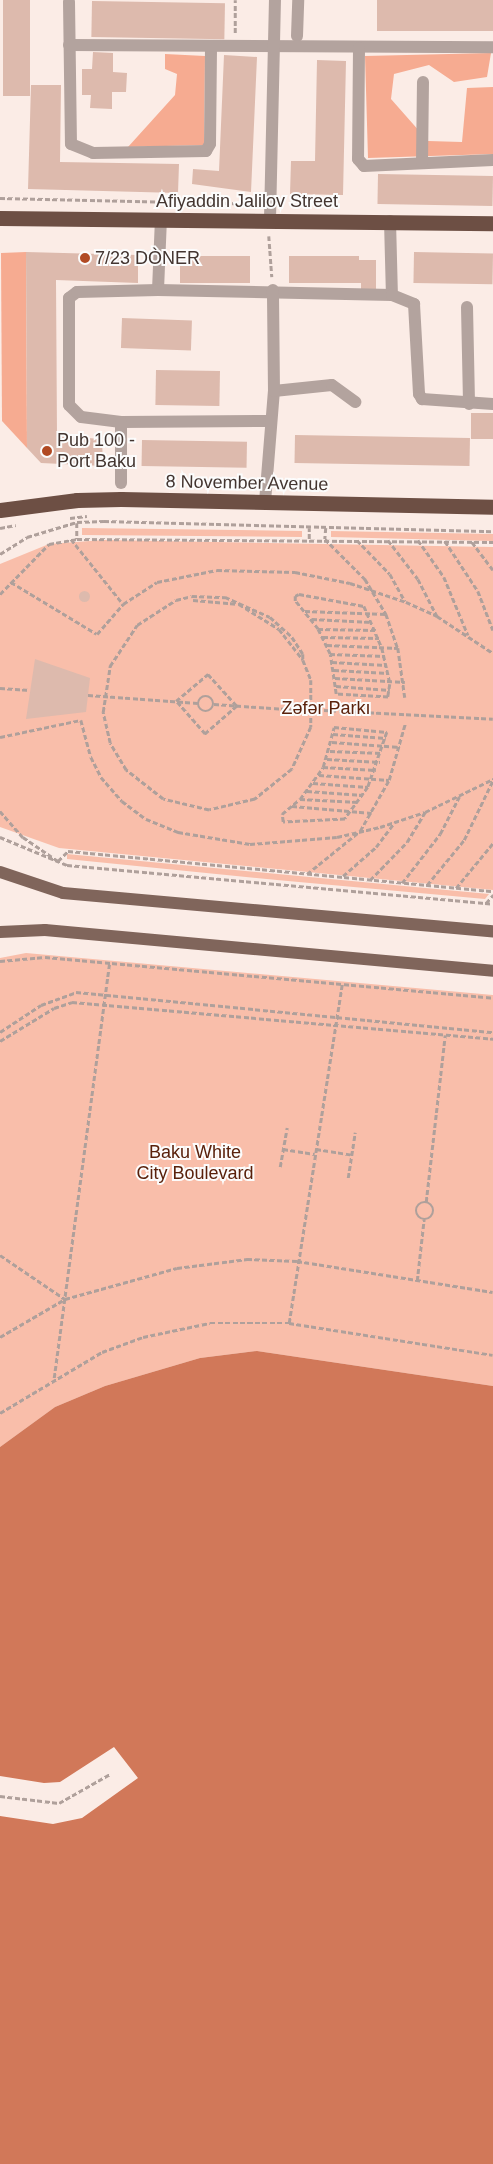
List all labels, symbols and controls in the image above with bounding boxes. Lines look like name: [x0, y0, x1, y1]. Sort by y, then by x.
street label: Afiyaddin Jalilov Street: [156, 190, 338, 212]
place label: 7/23 DÒNER: [95, 247, 200, 269]
marker: 7/23 DÒNER: [79, 252, 91, 264]
place label: Pub 100 - Port Baku: [57, 430, 136, 472]
marker: Pub 100 - Port Baku: [41, 445, 53, 457]
street label: 8 November Avenue: [165, 471, 329, 495]
park label: Zəfər Parkı: [281, 697, 371, 719]
park label: Baku White City Boulevard: [136, 1142, 254, 1184]

